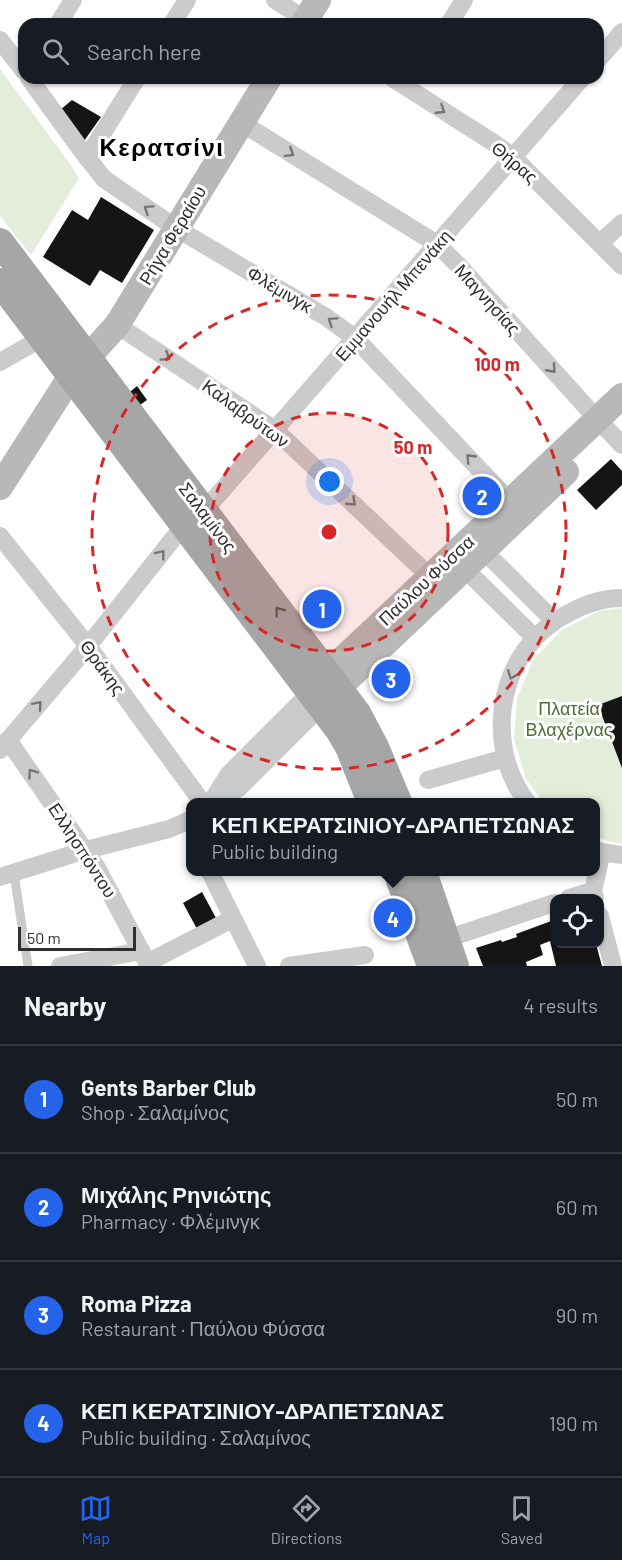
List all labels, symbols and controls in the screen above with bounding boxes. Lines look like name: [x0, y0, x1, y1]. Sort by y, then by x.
search box: [18, 18, 604, 84]
icon: search: [39, 35, 72, 68]
text: Search here: [87, 38, 201, 64]
one-way arrow: [434, 103, 445, 114]
district label: Κερατσίνι: [100, 132, 224, 161]
street label: Θήρας: [487, 136, 543, 188]
one-way arrow: [283, 146, 294, 157]
street label: Ρήγα Φεραίου: [134, 181, 210, 289]
one-way arrow: [144, 205, 155, 216]
street label: Εμμανουήλ Μπενάκη: [330, 225, 456, 365]
street label: Μαγνησίας: [451, 259, 526, 339]
street label: Φλέμινγκ: [243, 261, 317, 318]
one-way arrow: [328, 317, 339, 328]
one-way arrow: [159, 350, 170, 361]
text: 100 m: [474, 353, 520, 375]
one-way arrow: [544, 362, 555, 373]
street label: Καλαβρύτων: [198, 374, 294, 452]
text: 50 m: [394, 436, 432, 458]
one-way arrow: [466, 455, 477, 465]
your location: [315, 467, 344, 496]
pin: 2: [462, 474, 502, 518]
street label: Σαλαμίνος: [174, 478, 242, 557]
one-way arrow: [344, 495, 355, 506]
centre of rings: [319, 522, 339, 542]
street label: Παύλου Φύσσα: [374, 530, 478, 630]
one-way arrow: [154, 550, 165, 561]
pin: 1: [302, 586, 342, 632]
one-way arrow: [275, 606, 286, 617]
street label: Θράκης: [76, 635, 130, 699]
pin: 3: [372, 656, 410, 702]
one-way arrow: [507, 669, 519, 680]
park label: Πλατεία Βλαχέρνας: [526, 697, 613, 740]
one-way arrow: [31, 701, 42, 712]
one-way arrow: [28, 768, 39, 779]
popup: [186, 798, 600, 876]
street label: Ελλησπόντου: [44, 799, 122, 901]
text: ΚΕΠ ΚΕΡΑΤΣΙΝΙΟΥ-ΔΡΑΠΕΤΣΩΝΑΣ: [211, 811, 575, 837]
text: Public building: [211, 839, 338, 863]
map controls: [550, 894, 604, 948]
button: locate: [550, 894, 604, 948]
pin: 4: [374, 896, 412, 940]
scale bar: [18, 924, 136, 952]
text: 50 m: [27, 928, 61, 947]
text: Nearby: [24, 990, 106, 1021]
text: 4 results: [523, 993, 598, 1017]
text: Gents Barber Club: [81, 1074, 256, 1100]
text: 1: [40, 1087, 47, 1111]
text: 50 m: [556, 1087, 598, 1111]
text: Shop · Σαλαμίνος: [81, 1100, 229, 1124]
text: Μιχάλης Ρηνιώτης: [81, 1181, 271, 1207]
text: 2: [38, 1195, 49, 1219]
text: 60 m: [556, 1195, 598, 1219]
text: Pharmacy · Φλέμινγκ: [81, 1209, 260, 1233]
text: Roma Pizza: [81, 1290, 192, 1316]
text: 3: [38, 1303, 49, 1327]
text: 90 m: [556, 1303, 598, 1327]
text: Restaurant · Παύλου Φύσσα: [81, 1316, 325, 1340]
text: ΚΕΠ ΚΕΡΑΤΣΙΝΙΟΥ-ΔΡΑΠΕΤΣΩΝΑΣ: [81, 1397, 444, 1423]
text: 4: [37, 1411, 50, 1435]
text: 190 m: [549, 1411, 598, 1435]
text: Public building · Σαλαμίνος: [81, 1425, 311, 1449]
tab: Map: [79, 1492, 112, 1547]
tab: Directions: [271, 1492, 342, 1547]
tab: Saved: [501, 1492, 543, 1547]

